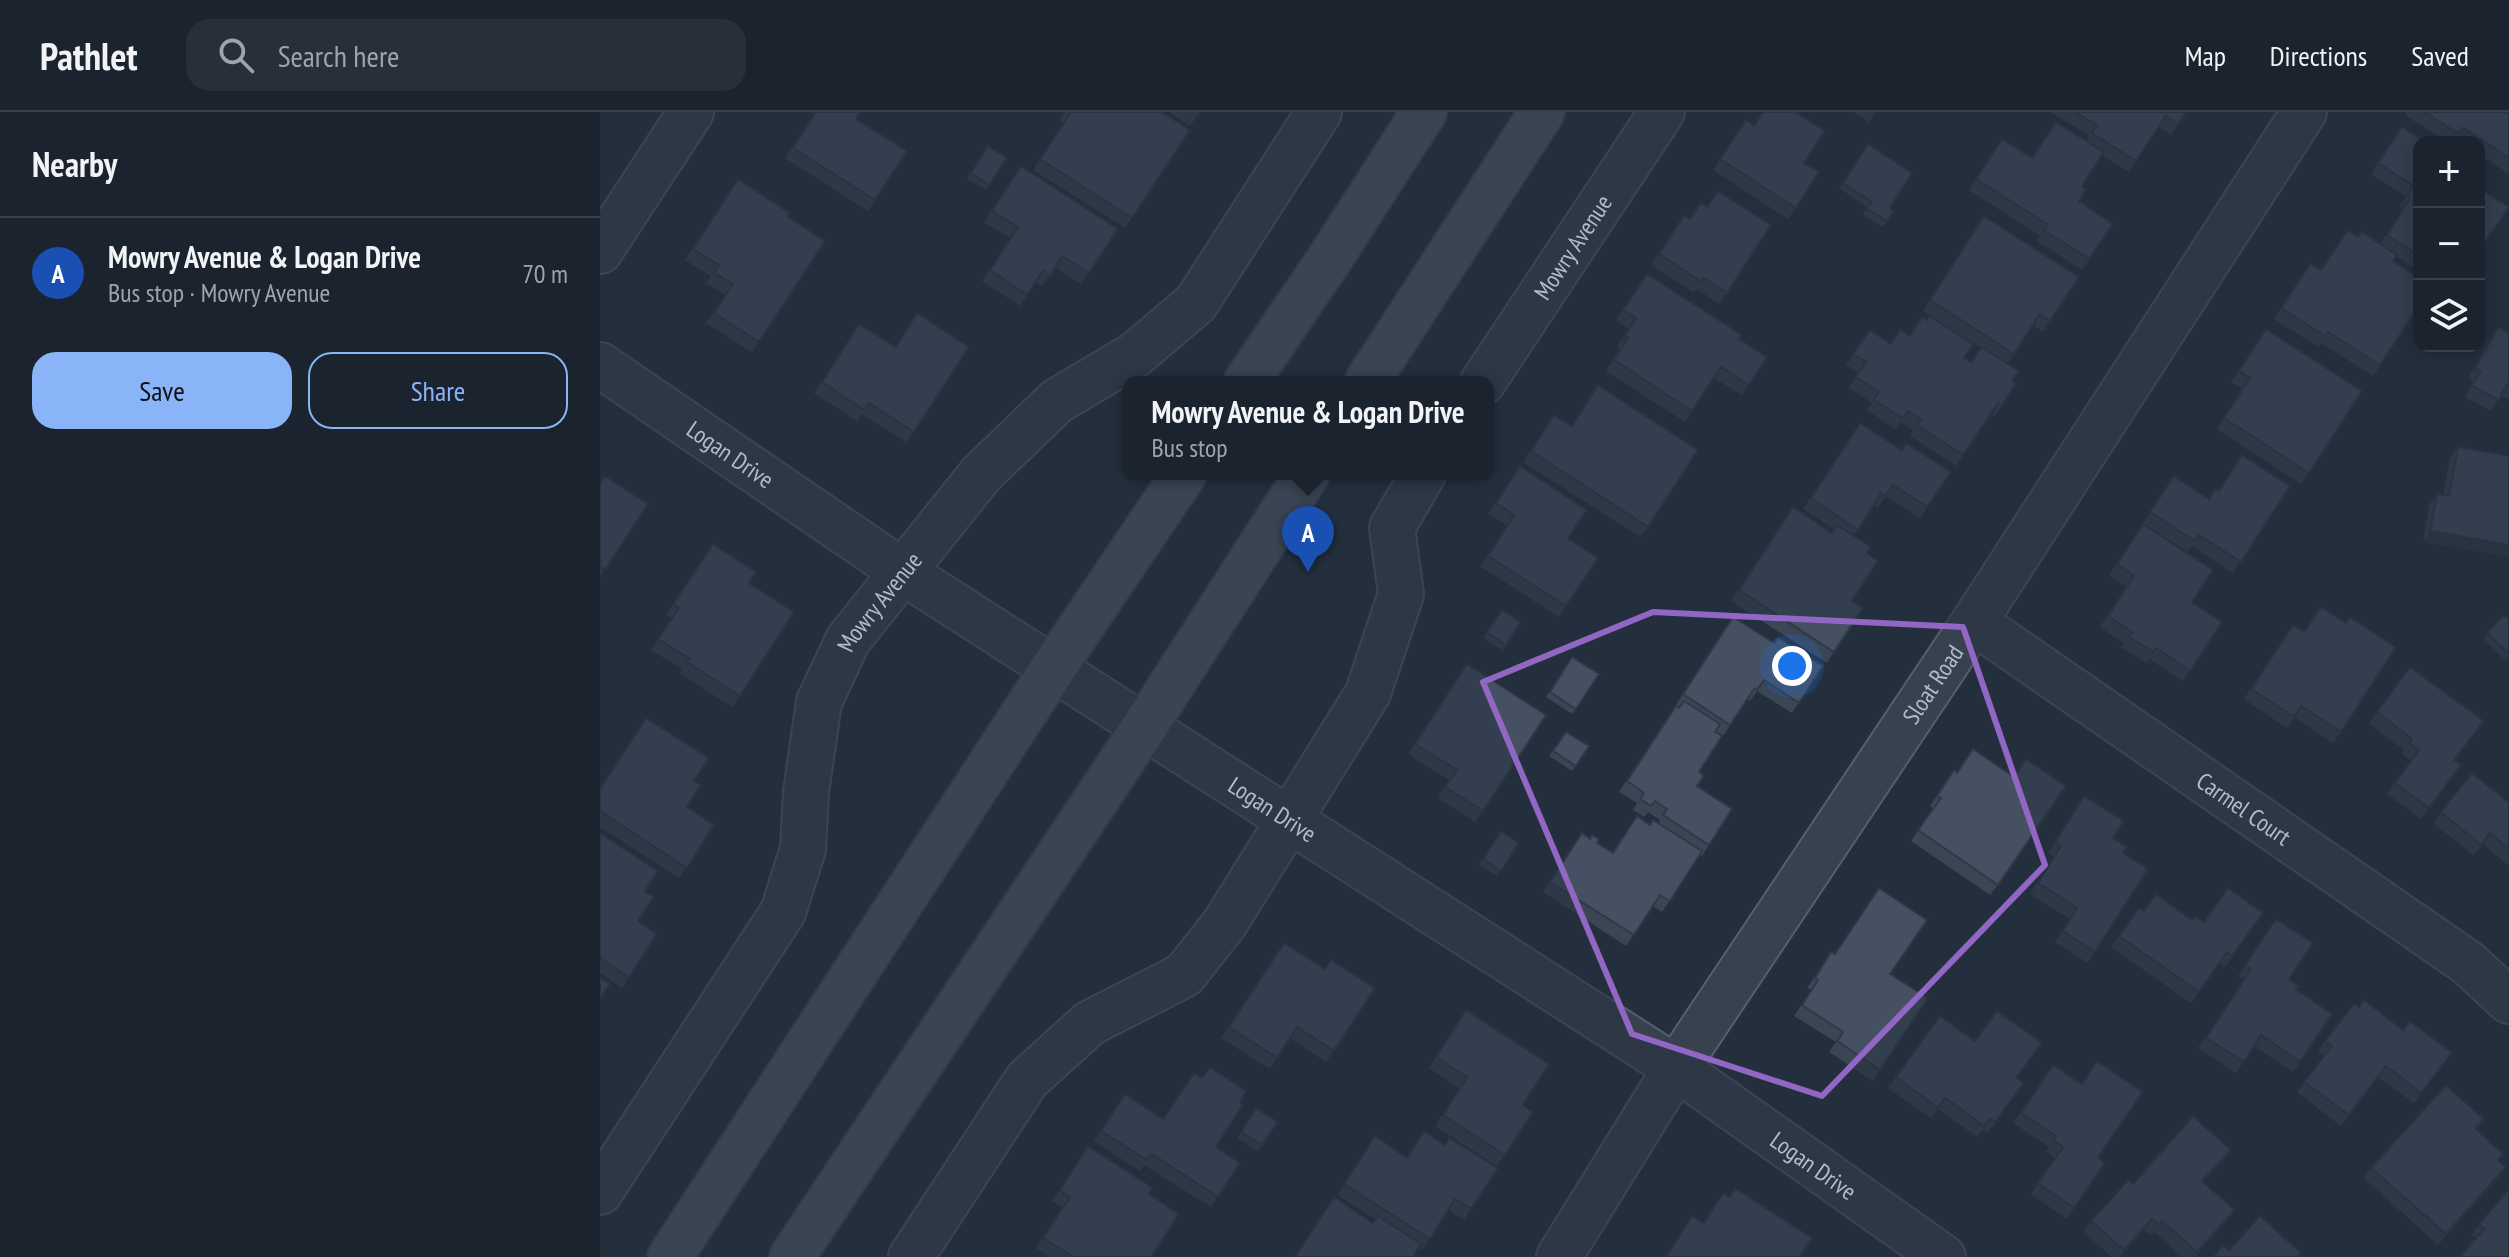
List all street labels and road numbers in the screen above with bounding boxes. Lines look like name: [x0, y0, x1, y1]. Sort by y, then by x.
street label: Mowry Avenue: [1527, 189, 1619, 305]
street label: Logan Drive: [681, 414, 780, 495]
street label: Mowry Avenue: [829, 545, 928, 656]
street label: Sloat Road: [1895, 639, 1970, 730]
street label: Carmel Court: [2191, 765, 2298, 852]
street label: Logan Drive: [1223, 769, 1322, 849]
street label: Logan Drive: [1764, 1124, 1863, 1207]

